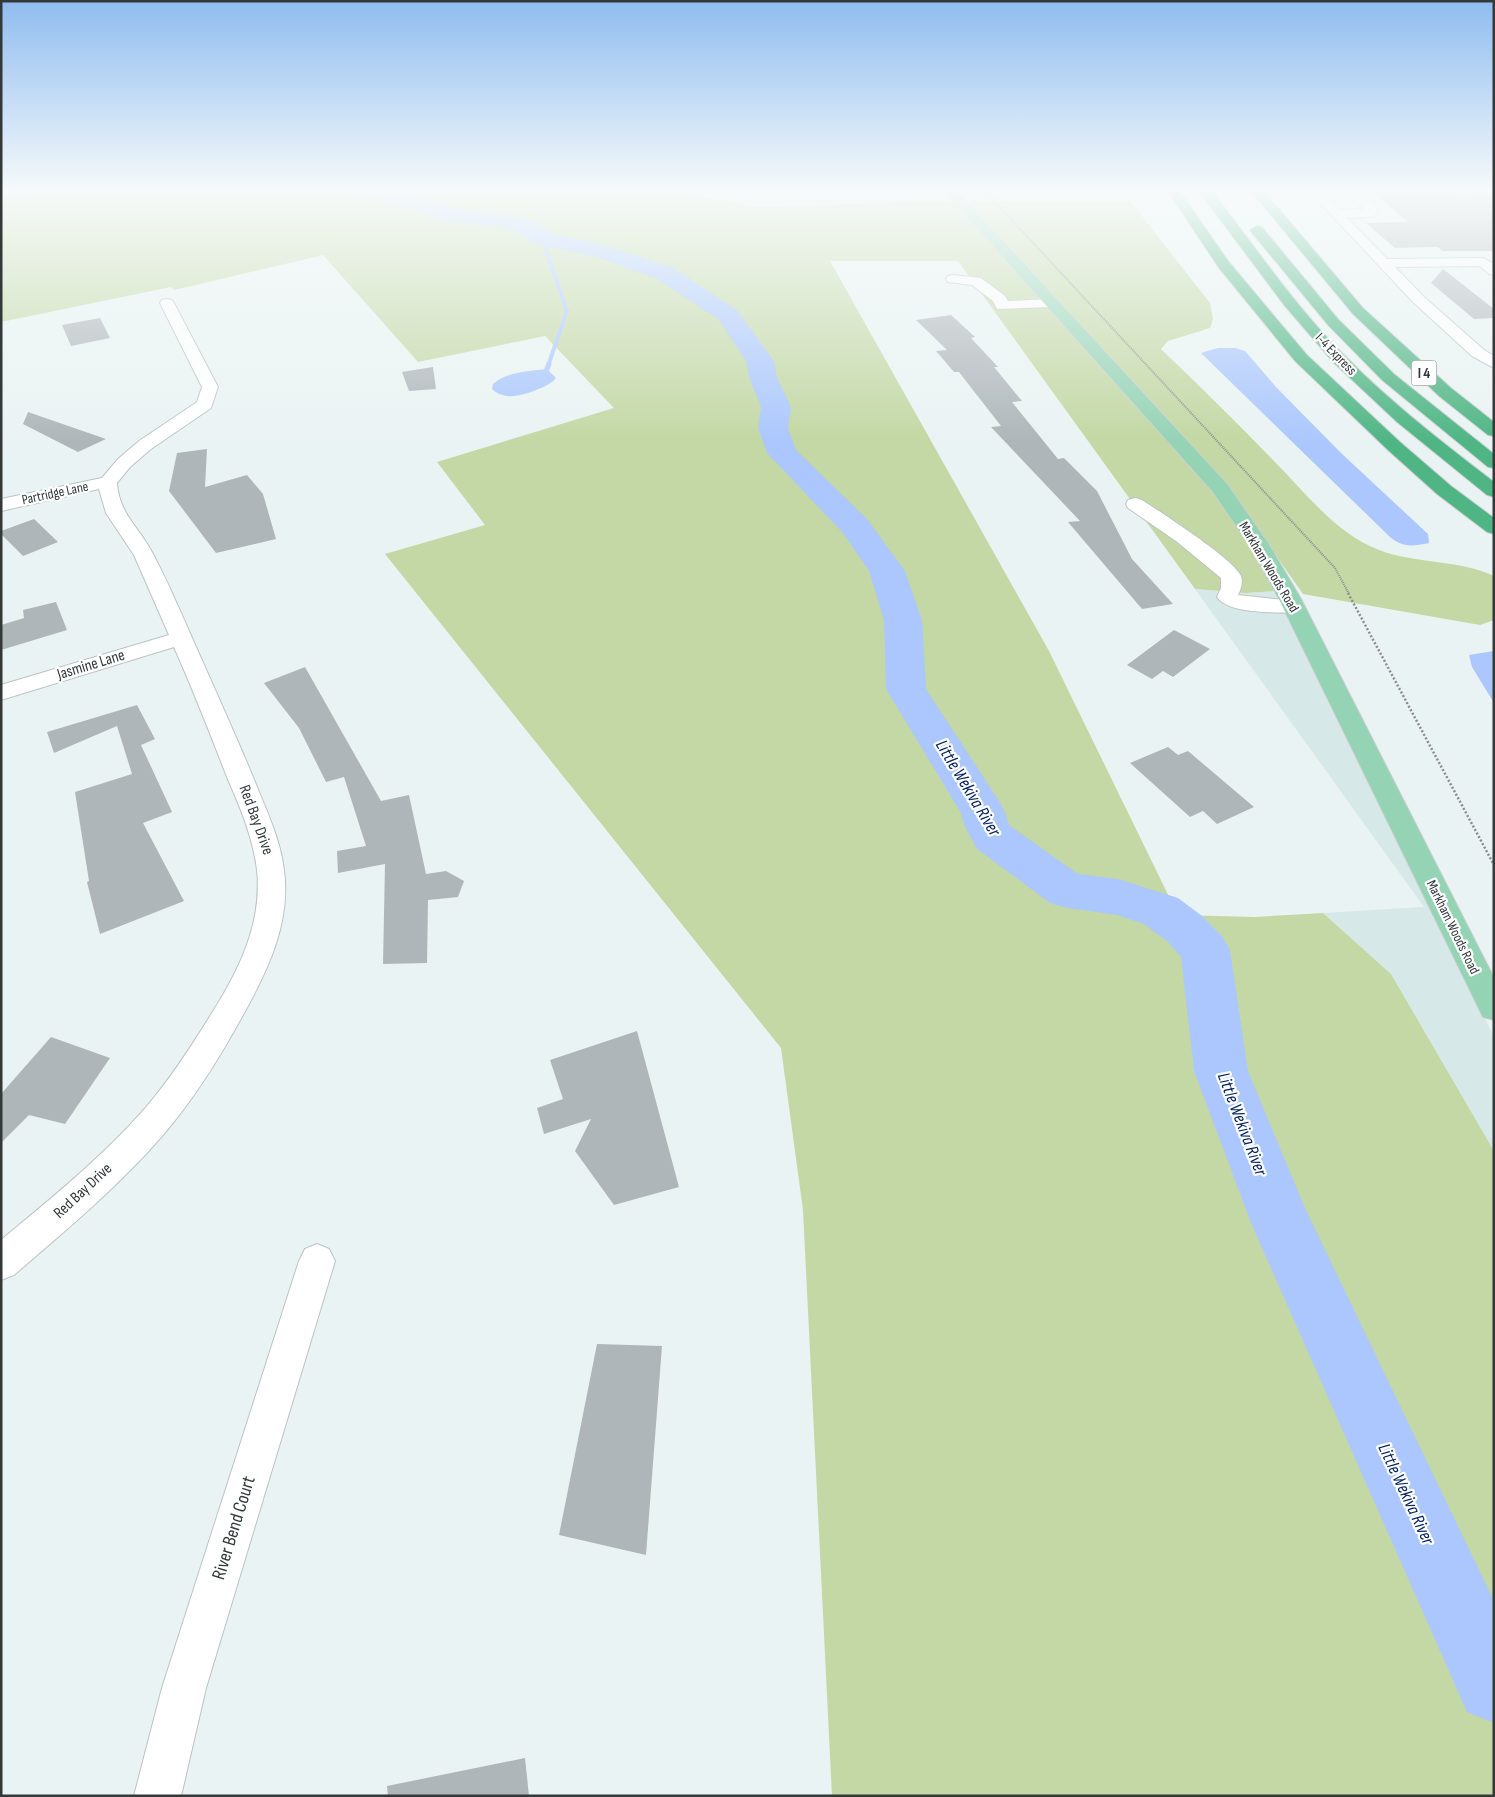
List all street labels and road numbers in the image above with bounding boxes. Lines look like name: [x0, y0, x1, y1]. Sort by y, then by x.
street label: I-4 Express: [1312, 329, 1360, 379]
road number: I 4: [1412, 360, 1436, 386]
street label: Partridge Lane: [20, 478, 90, 508]
street label: Markham Woods Road: [1235, 519, 1303, 615]
street label: Jasmine Lane: [54, 646, 127, 685]
street label: Red Bay Drive: [235, 783, 277, 857]
street label: Markham Woods Road: [1423, 877, 1483, 977]
street label: Red Bay Drive: [50, 1159, 116, 1223]
street label: River Bend Court: [207, 1473, 261, 1583]

